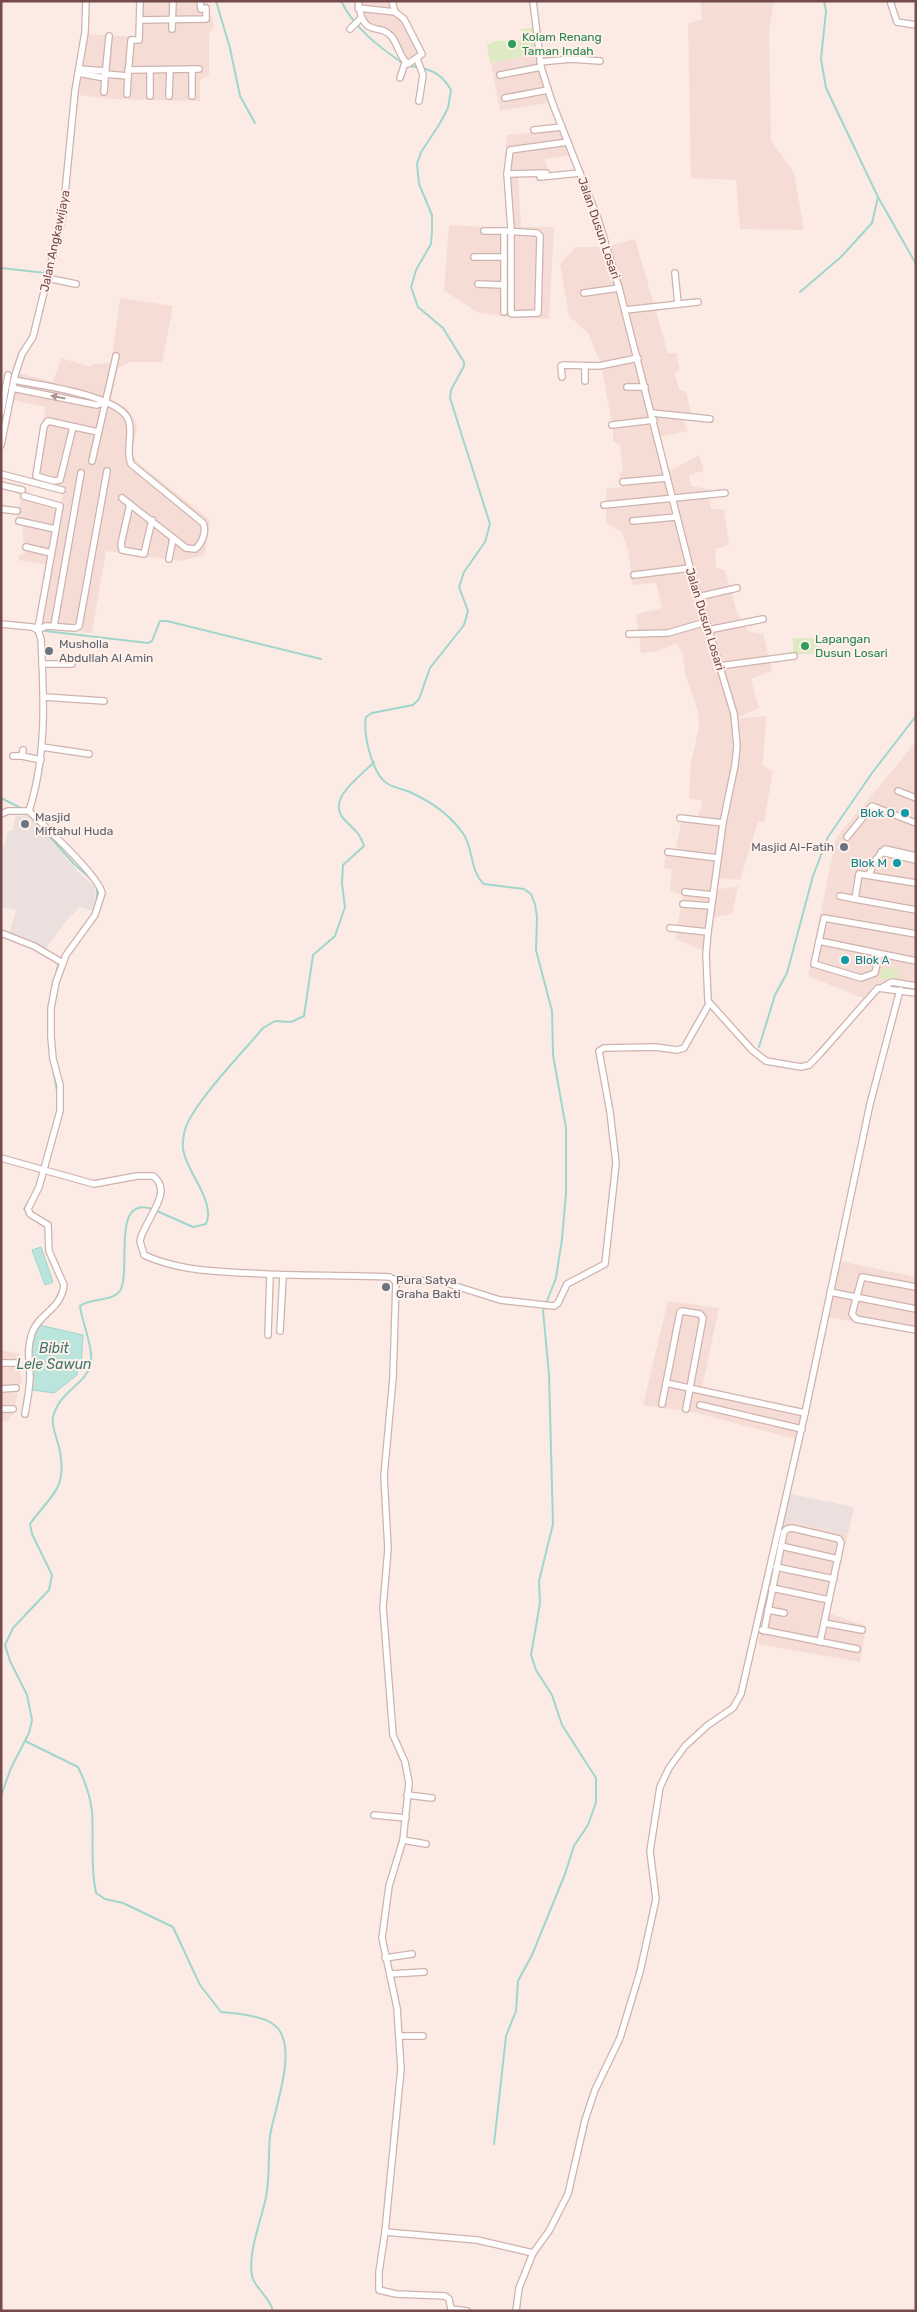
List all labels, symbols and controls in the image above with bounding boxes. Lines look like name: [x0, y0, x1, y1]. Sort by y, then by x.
place label: Kolam Renang Taman Indah: [522, 30, 602, 58]
marker: Kolam Renang Taman Indah: [506, 38, 518, 50]
street label: Jalan Dusun Losari: [575, 175, 623, 281]
street label: Jalan Angkawijaya: [37, 189, 73, 293]
one-way arrow: [51, 393, 66, 401]
street label: Jalan Dusun Losari: [683, 566, 727, 672]
place label: Lapangan Dusun Losari: [815, 632, 888, 660]
place label: Musholla Abdullah Al Amin: [59, 637, 153, 665]
marker: Lapangan Dusun Losari: [799, 640, 811, 652]
marker: Musholla Abdullah Al Amin: [43, 645, 55, 657]
place label: Blok O: [860, 806, 895, 820]
marker: Blok O: [899, 807, 911, 819]
place label: Masjid Miftahul Huda: [35, 810, 113, 838]
marker: Masjid Miftahul Huda: [19, 818, 31, 830]
place label: Masjid Al-Fatih: [751, 840, 834, 854]
marker: Masjid Al-Fatih: [838, 841, 850, 853]
place label: Blok M: [851, 856, 887, 870]
marker: Blok M: [891, 857, 903, 869]
place label: Blok A: [855, 953, 890, 967]
marker: Blok A: [839, 954, 851, 966]
place label: Pura Satya Graha Bakti: [396, 1273, 461, 1301]
marker: Pura Satya Graha Bakti: [380, 1281, 392, 1293]
water label: Bibit Lele Sawun: [16, 1340, 92, 1373]

